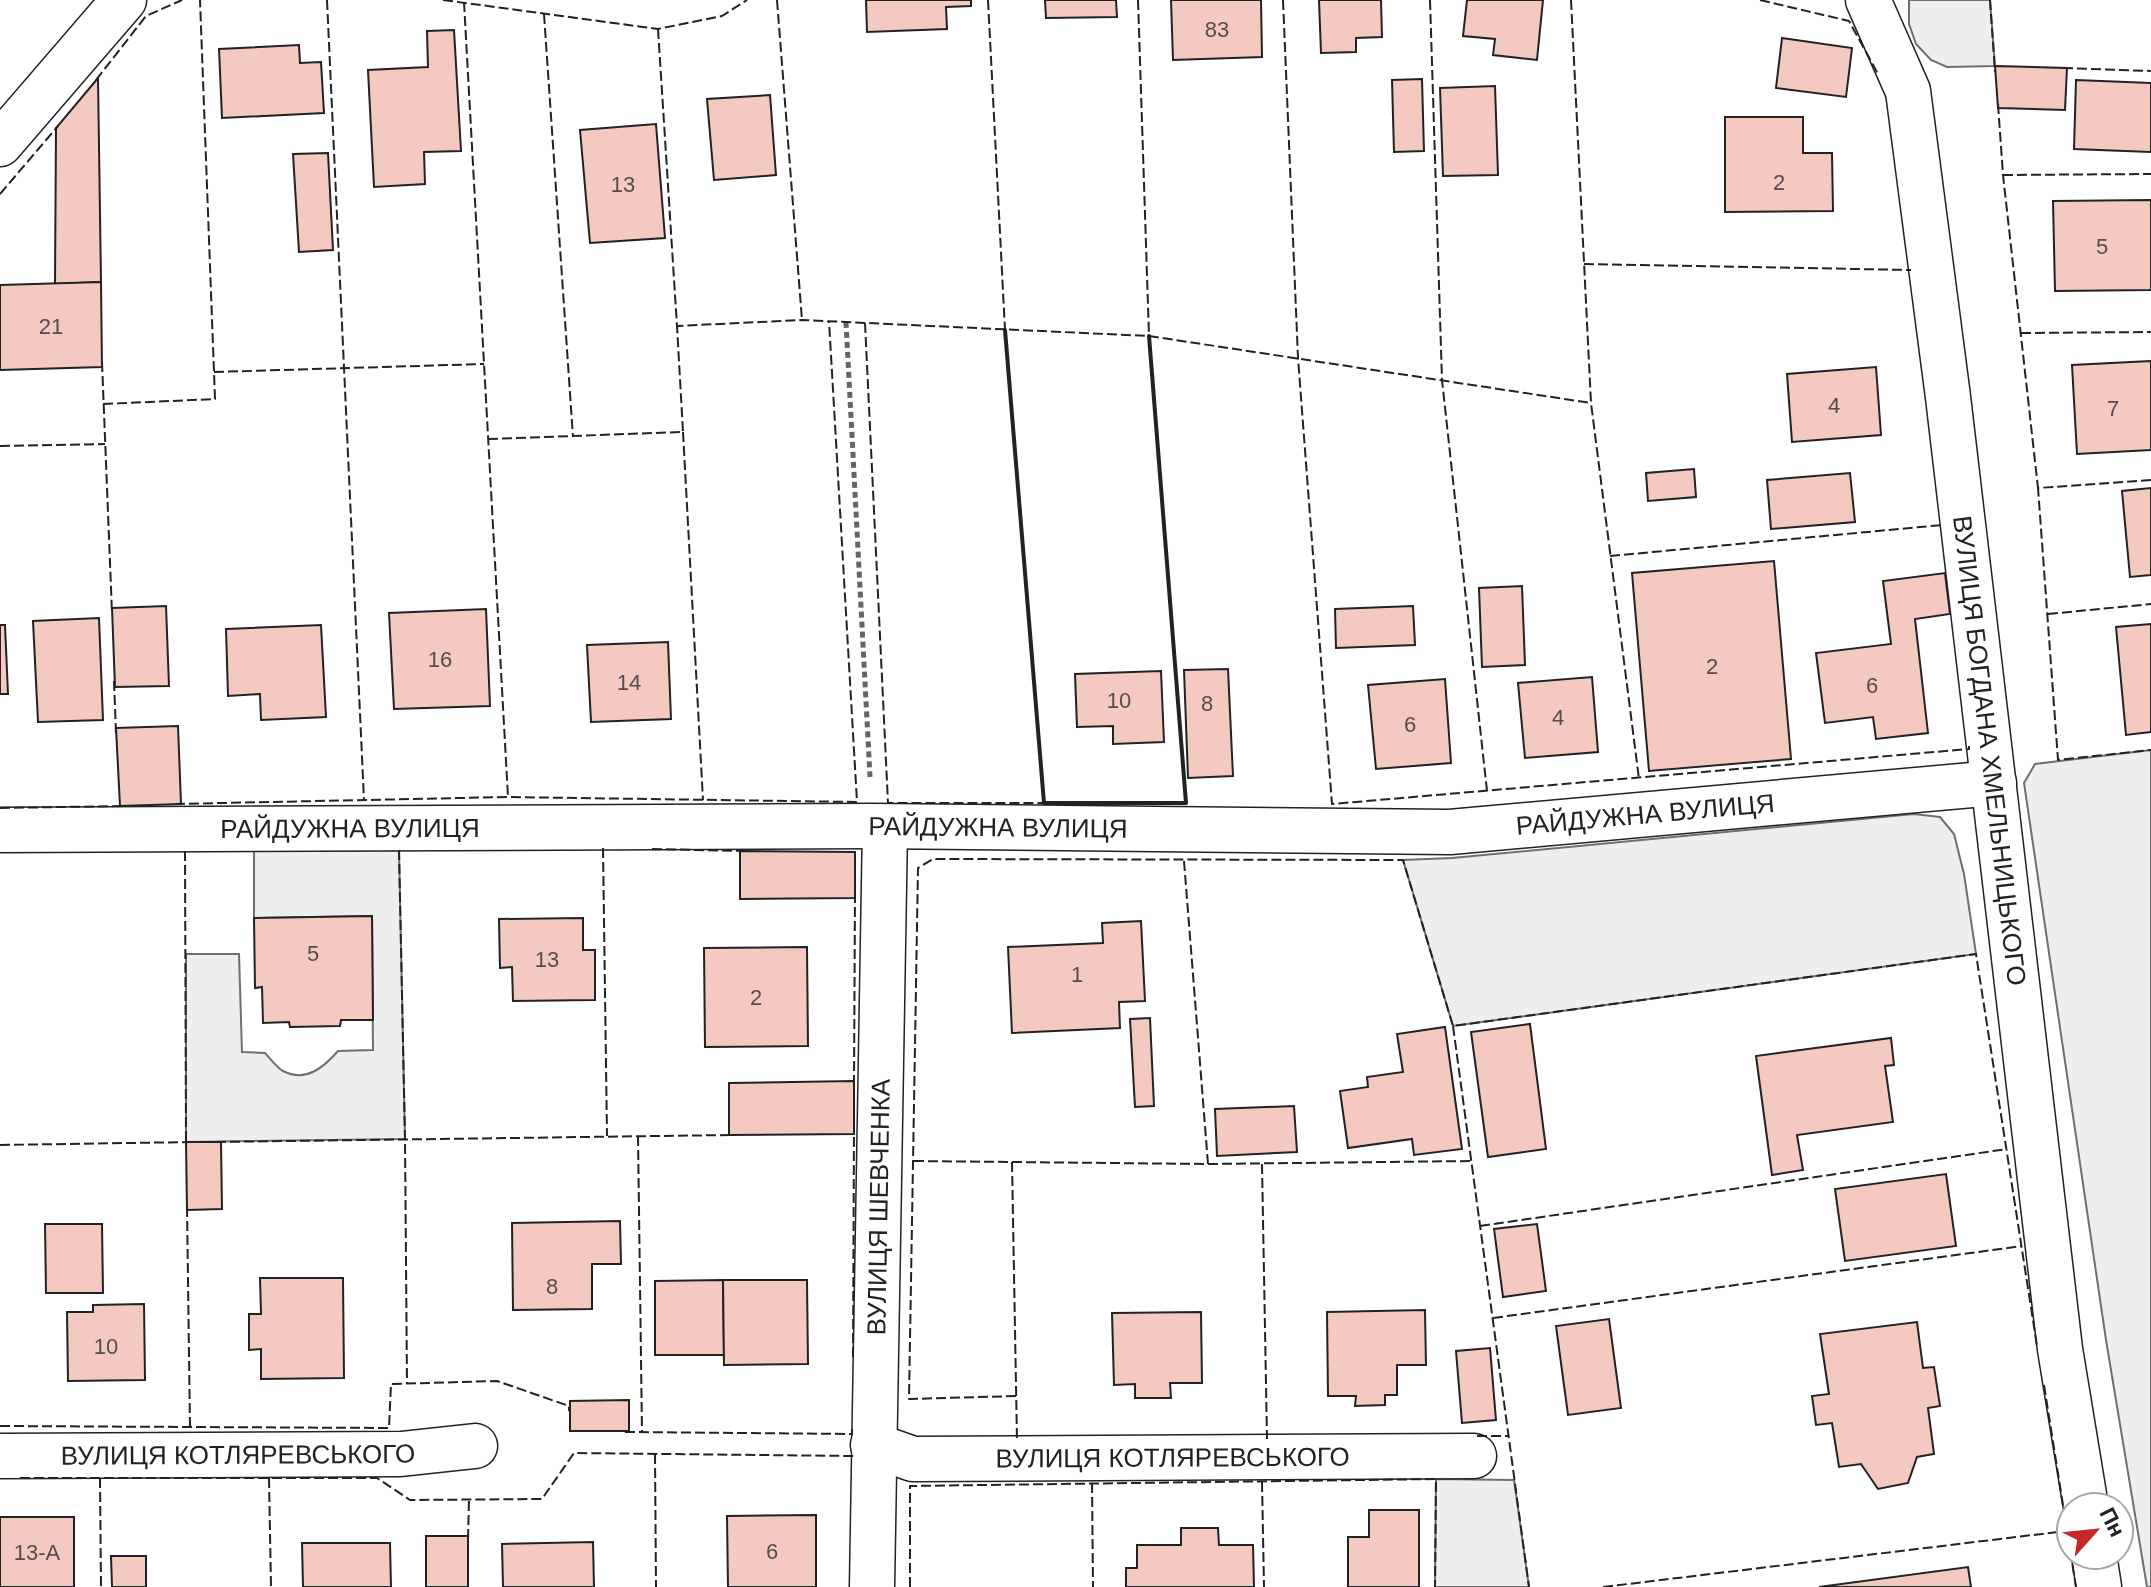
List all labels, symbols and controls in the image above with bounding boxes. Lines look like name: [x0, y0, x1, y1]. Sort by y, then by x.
house number: 83: [1205, 17, 1229, 42]
house number: 2: [1773, 170, 1785, 195]
house number: 13: [611, 172, 635, 197]
house number: 5: [2096, 234, 2108, 259]
house number: 21: [39, 314, 63, 339]
house number: 4: [1828, 393, 1840, 418]
house number: 7: [2107, 396, 2119, 421]
street label: ВУЛИЦЯ БОГДАНА ХМЕЛЬНИЦЬКОГО: [1947, 514, 2032, 987]
house number: 16: [428, 647, 452, 672]
house number: 2: [1706, 654, 1718, 679]
house number: 14: [617, 670, 641, 695]
house number: 6: [1866, 673, 1878, 698]
house number: 10: [1107, 688, 1131, 713]
house number: 8: [1201, 691, 1213, 716]
house number: 4: [1552, 705, 1564, 730]
house number: 6: [1404, 712, 1416, 737]
street label: РАЙДУЖНА ВУЛИЦЯ: [1515, 788, 1776, 841]
street label: РАЙДУЖНА ВУЛИЦЯ: [868, 811, 1128, 844]
street label: РАЙДУЖНА ВУЛИЦЯ: [220, 813, 480, 844]
house number: 5: [307, 941, 319, 966]
house number: 13: [535, 947, 559, 972]
house number: 1: [1071, 962, 1083, 987]
house number: 2: [750, 985, 762, 1010]
street label: ВУЛИЦЯ ШЕВЧЕНКА: [861, 1078, 896, 1336]
house number: 8: [546, 1274, 558, 1299]
house number: 10: [94, 1334, 118, 1359]
street label: ВУЛИЦЯ КОТЛЯРЕВСЬКОГО: [61, 1438, 417, 1471]
street label: ВУЛИЦЯ КОТЛЯРЕВСЬКОГО: [995, 1442, 1350, 1474]
north arrow: [2055, 1491, 2135, 1571]
text: Пн: [2095, 1504, 2130, 1541]
house number: 6: [766, 1539, 778, 1564]
house number: 13-А: [14, 1540, 61, 1565]

